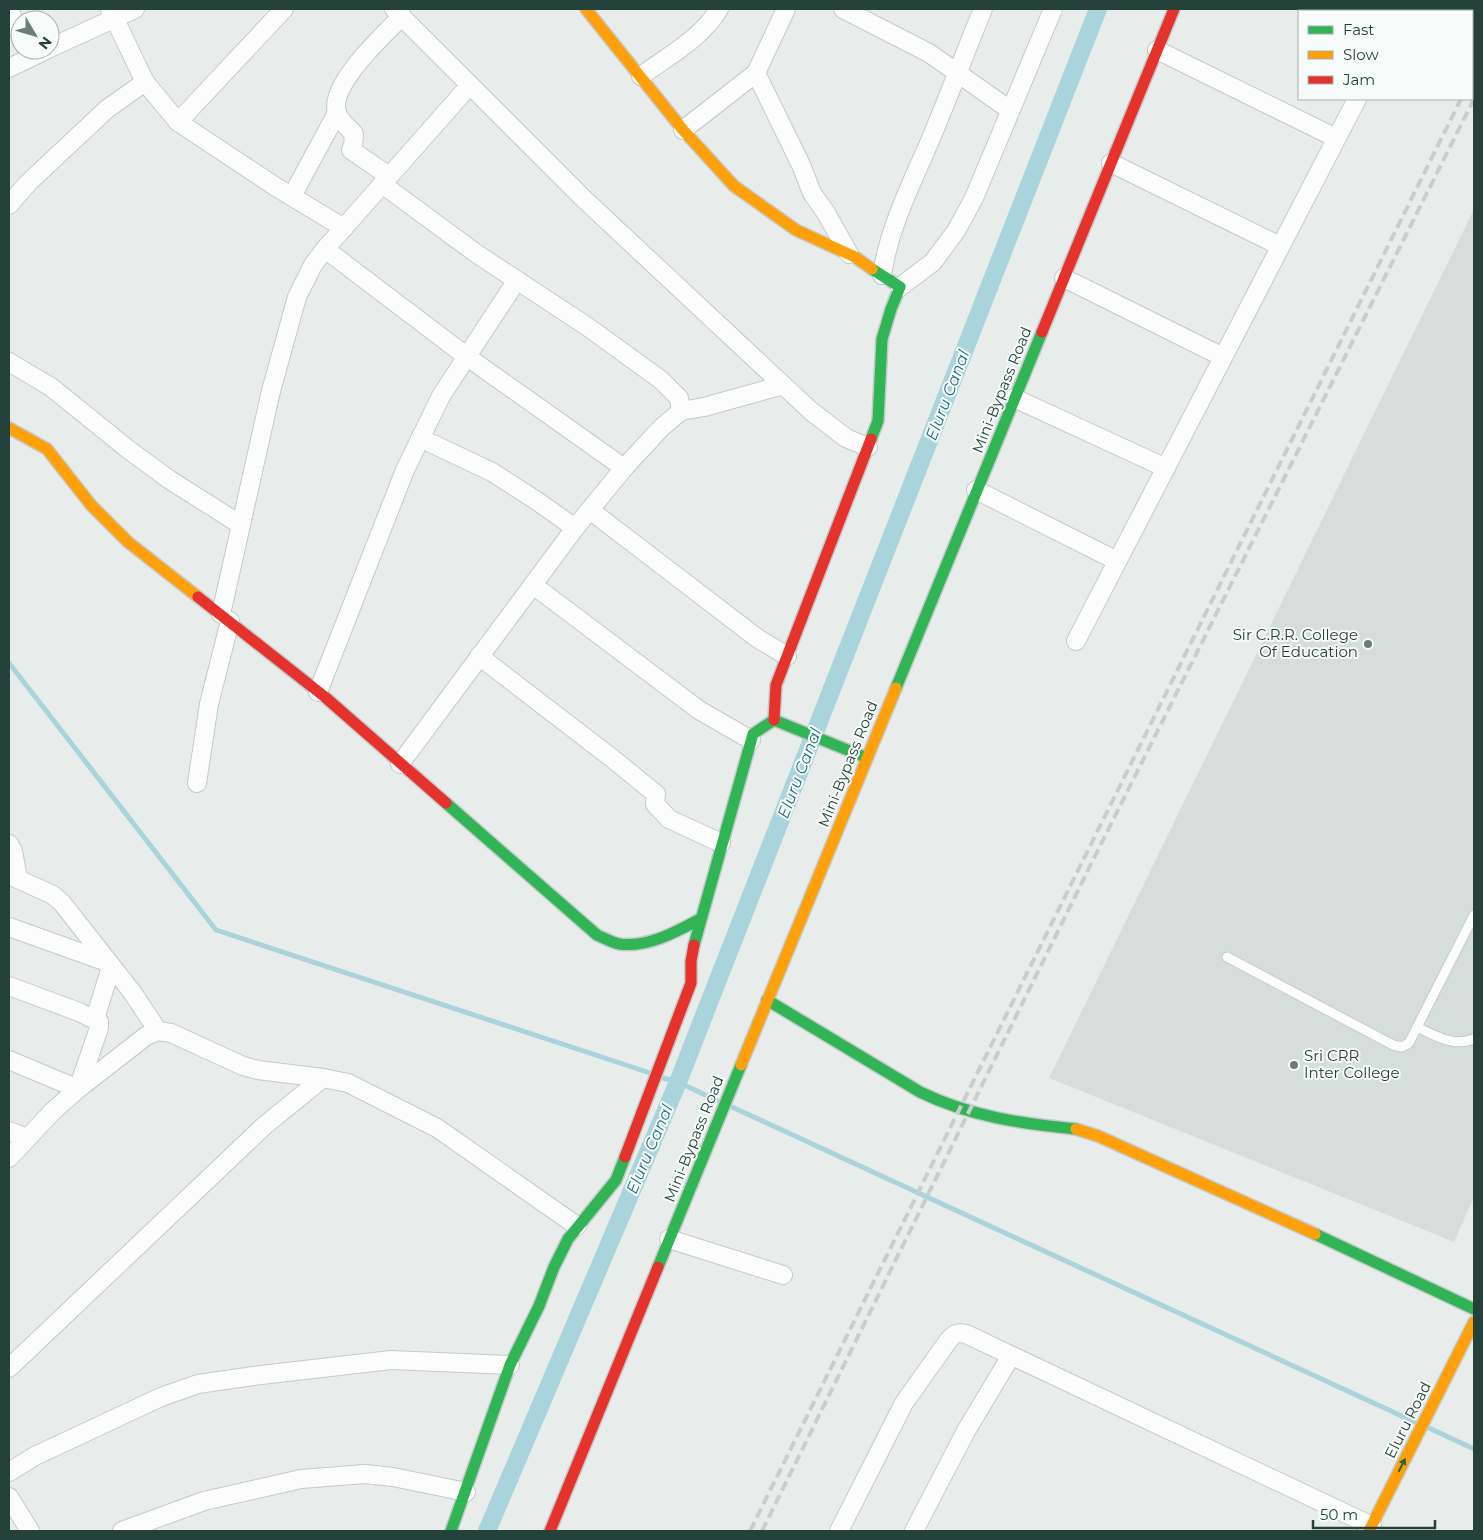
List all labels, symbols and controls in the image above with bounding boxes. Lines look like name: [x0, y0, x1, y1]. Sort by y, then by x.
north arrow: [10, 10, 60, 60]
legend: [1298, 10, 1473, 100]
text: Fast: [1343, 20, 1374, 39]
text: N: [35, 33, 56, 53]
text: Slow: [1343, 45, 1379, 64]
text: Jam: [1342, 70, 1375, 89]
street label: Mini-Bypass Road: [968, 324, 1036, 456]
water label: Eluru Canal: [922, 347, 974, 443]
place label: Sir C.R.R. College Of Education: [1233, 625, 1358, 661]
marker: Sir C.R.R. College Of Education: [1362, 638, 1374, 650]
street label: Mini-Bypass Road: [814, 698, 882, 830]
water label: Eluru Canal: [774, 725, 826, 821]
place label: Sri CRR Inter College: [1304, 1046, 1400, 1082]
marker: Sri CRR Inter College: [1288, 1059, 1300, 1071]
street label: Mini-Bypass Road: [660, 1073, 728, 1205]
water label: Eluru Canal: [622, 1101, 677, 1197]
street label: Eluru Road: [1380, 1378, 1435, 1461]
one-way arrow: [1398, 1458, 1406, 1473]
scale bar: [1313, 1498, 1436, 1530]
text: 50 m: [1320, 1505, 1358, 1524]

